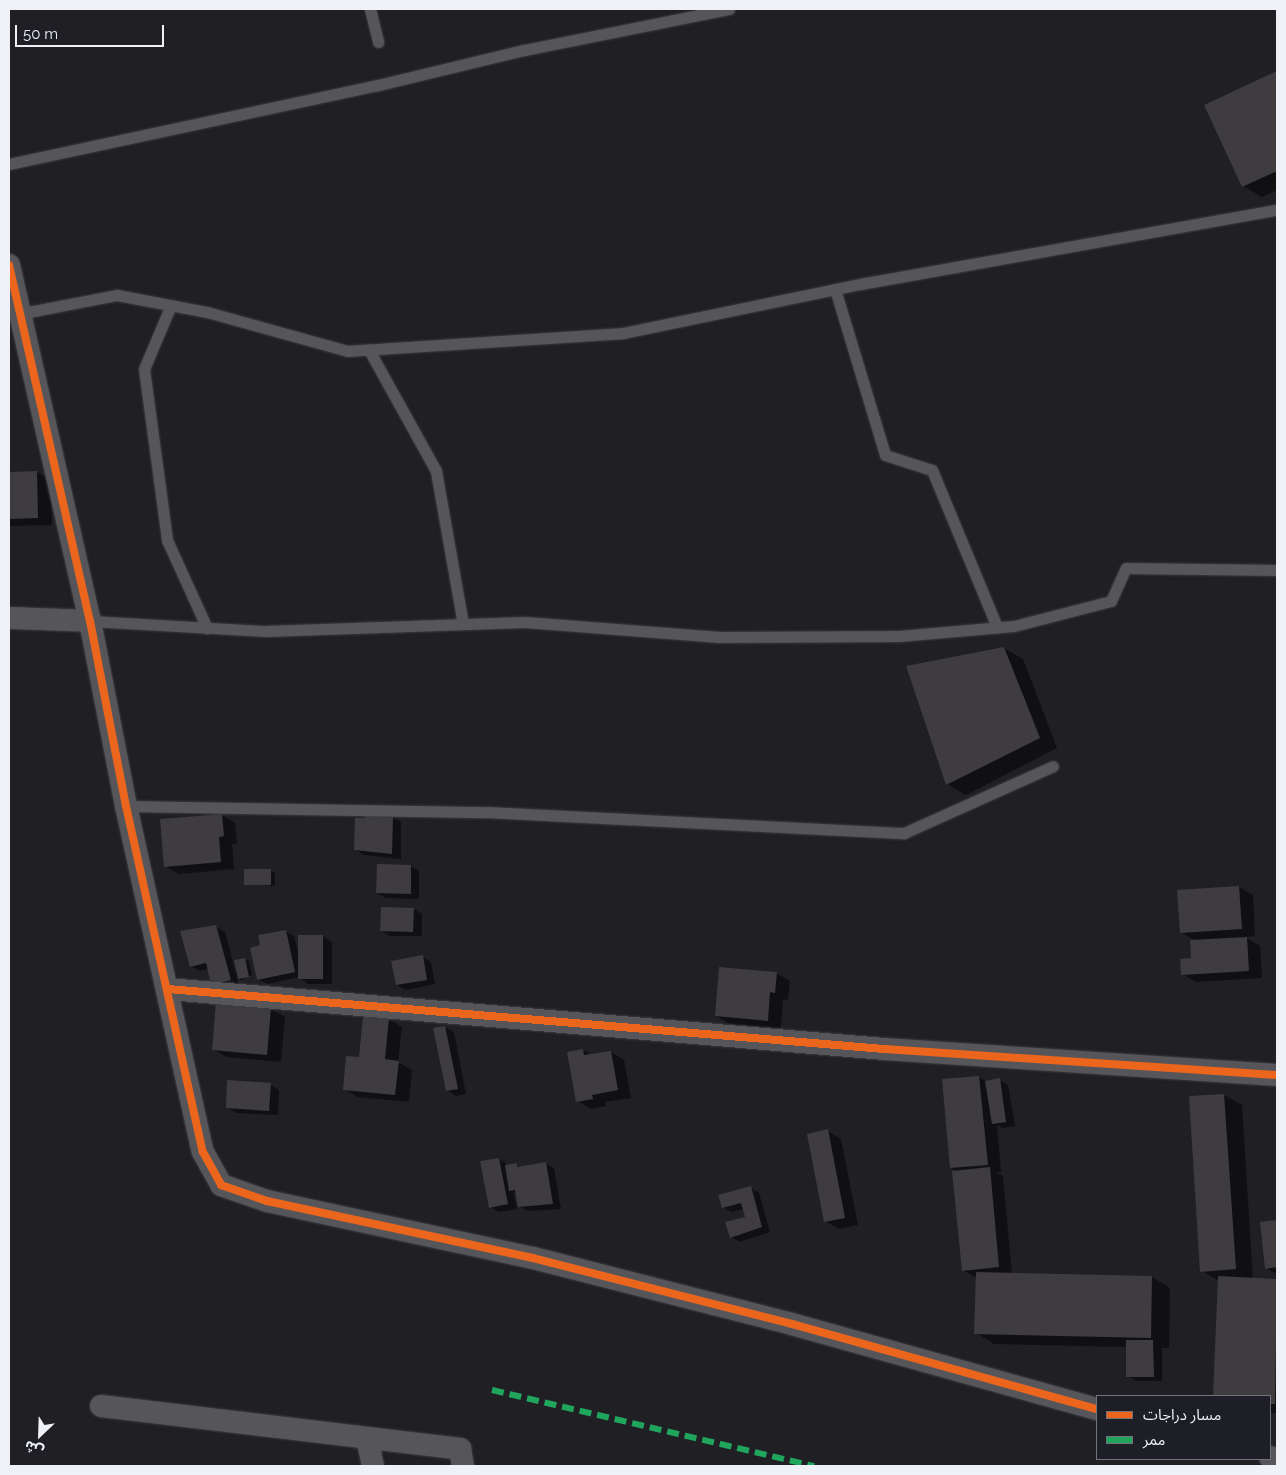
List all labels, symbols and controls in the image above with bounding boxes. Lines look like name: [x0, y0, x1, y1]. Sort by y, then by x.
scale bar: [18, 15, 166, 47]
text: 50 m: [23, 25, 58, 43]
legend: [1096, 1395, 1271, 1460]
text: مسار دراجات: [1143, 1406, 1221, 1424]
north arrow: [15, 1410, 65, 1460]
text: ممر: [1143, 1431, 1166, 1449]
text: ش: [22, 1437, 46, 1460]

